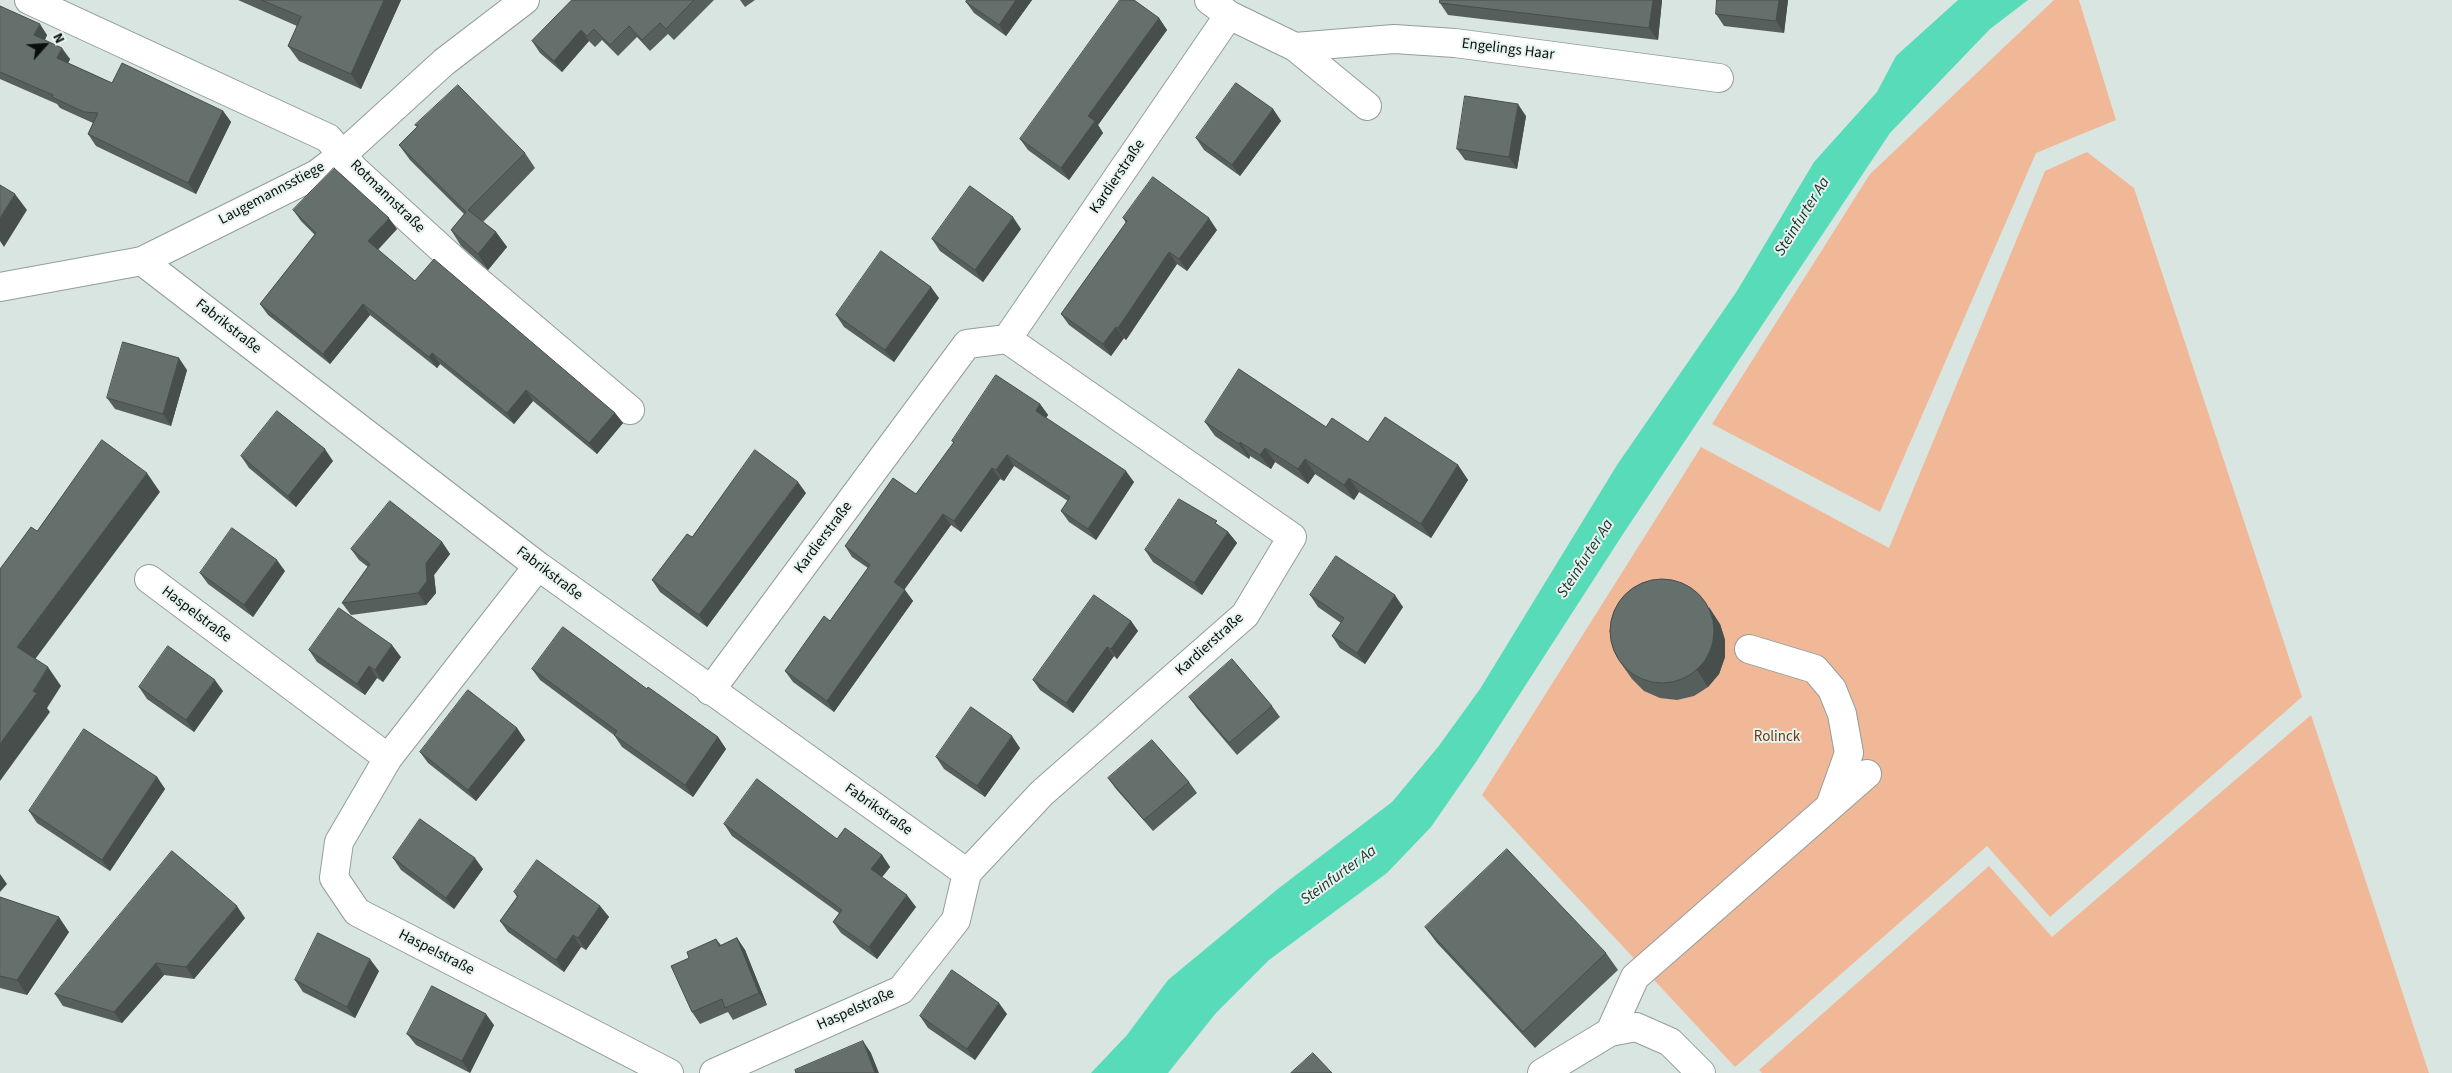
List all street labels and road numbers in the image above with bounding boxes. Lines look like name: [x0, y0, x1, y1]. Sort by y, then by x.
street label: Engelings Haar: [1460, 35, 1556, 65]
street label: Kardierstraße: [1087, 137, 1149, 217]
street label: Rotmannstraße: [346, 157, 428, 237]
street label: Laugemannsstiege: [216, 159, 328, 229]
street label: Fabrikstraße: [191, 296, 265, 358]
street label: Kardierstraße: [791, 498, 857, 578]
street label: Fabrikstraße: [512, 543, 586, 605]
street label: Haspelstraße: [158, 583, 234, 647]
street label: Kardierstraße: [1172, 610, 1248, 680]
street label: Fabrikstraße: [841, 780, 915, 840]
street label: Haspelstraße: [395, 926, 477, 980]
street label: Haspelstraße: [815, 985, 897, 1035]

